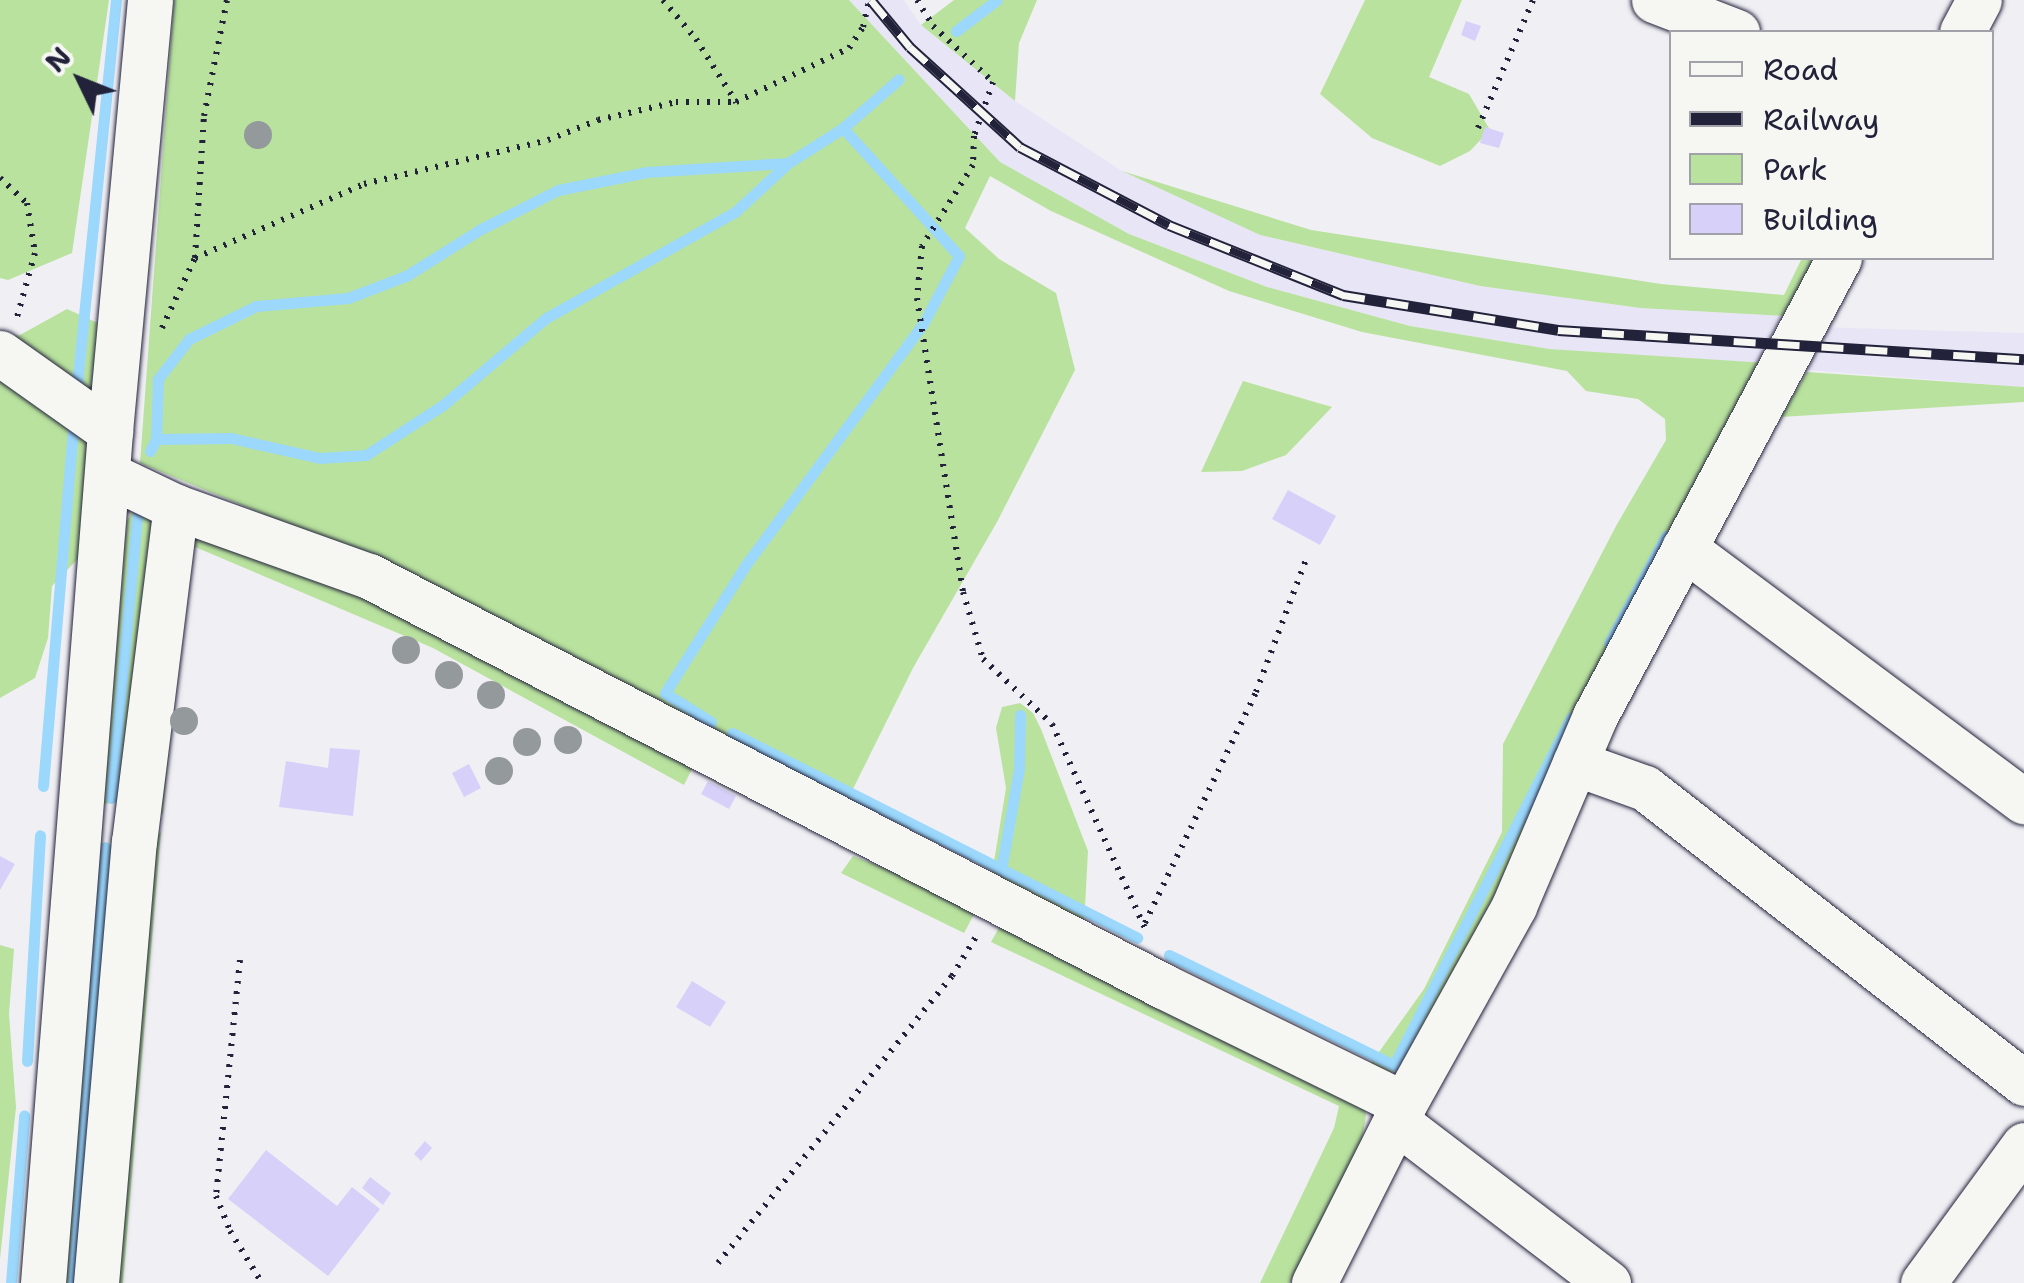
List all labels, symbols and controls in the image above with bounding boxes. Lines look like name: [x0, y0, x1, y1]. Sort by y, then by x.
north arrow: [30, 30, 130, 130]
legend: [1669, 30, 1994, 260]
text: N: [37, 38, 80, 81]
text: Road: [1763, 49, 1838, 90]
text: Railway: [1763, 99, 1879, 140]
text: Park: [1763, 149, 1827, 190]
text: Building: [1763, 199, 1878, 240]

